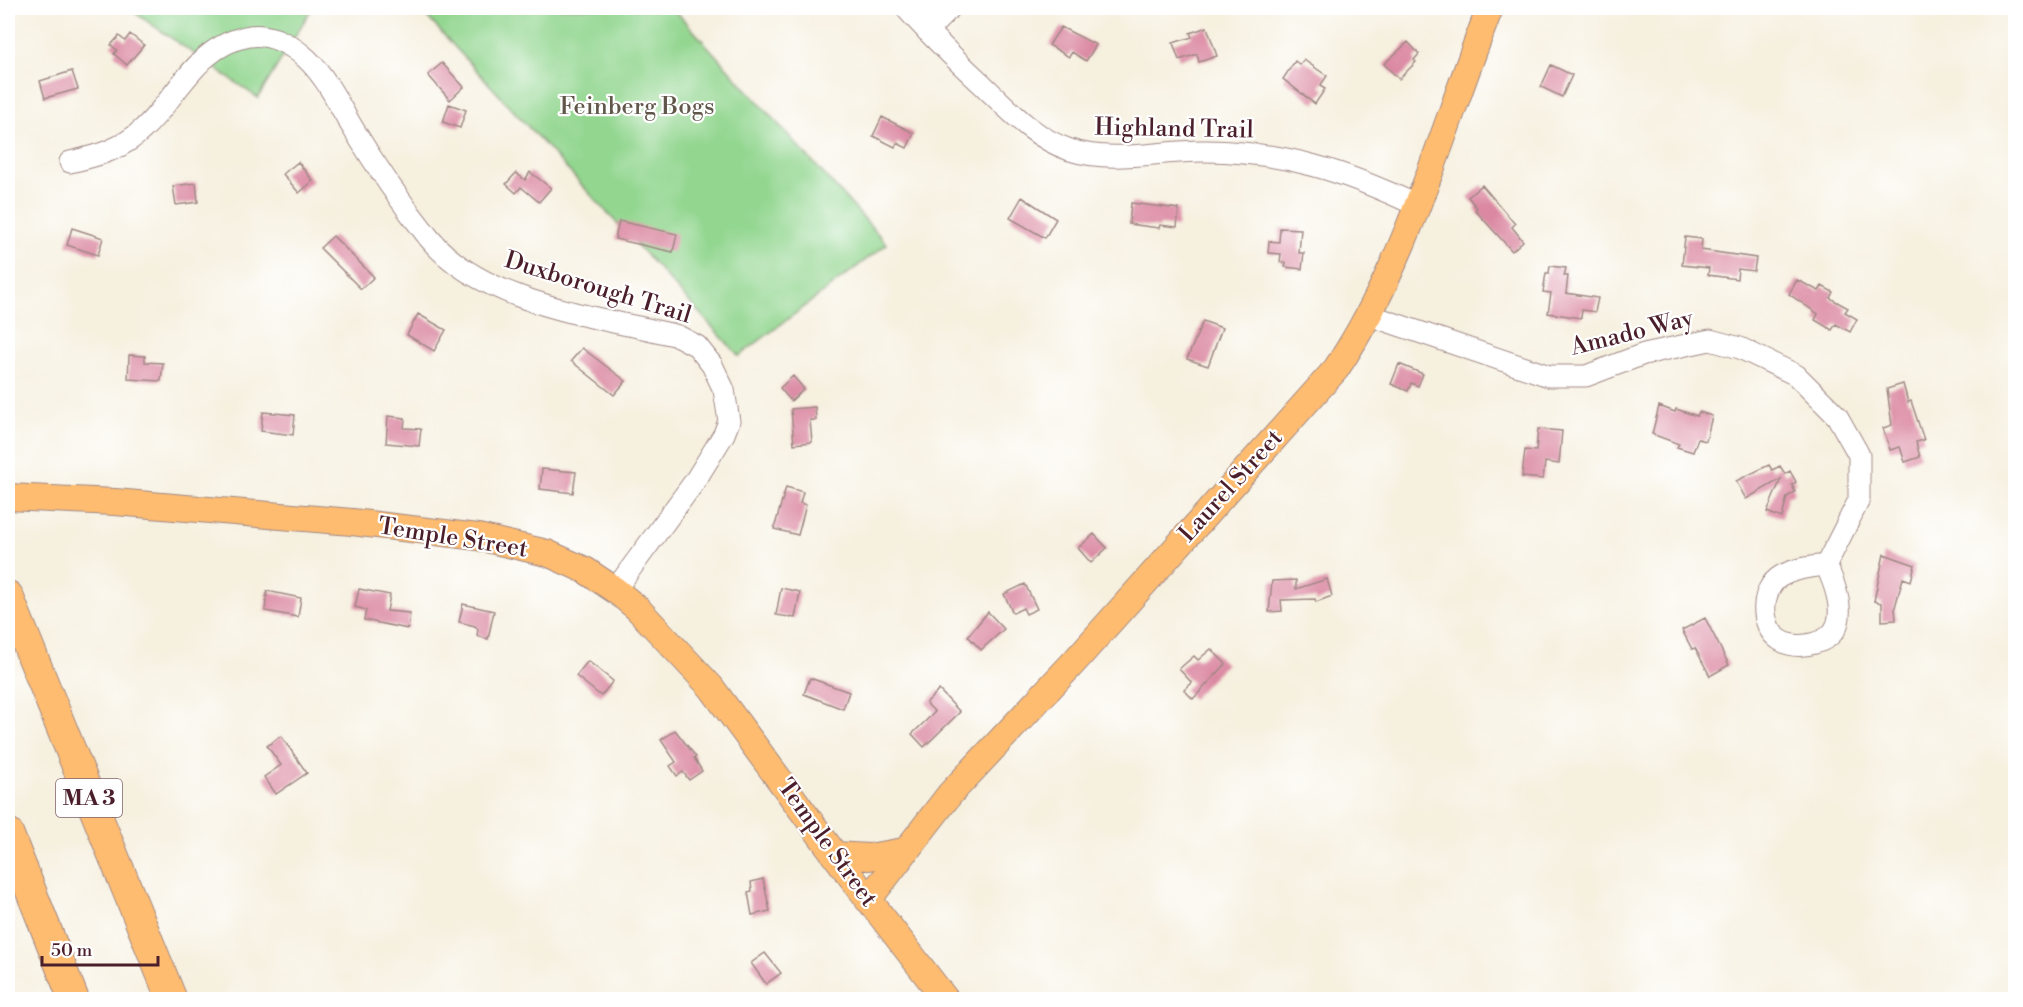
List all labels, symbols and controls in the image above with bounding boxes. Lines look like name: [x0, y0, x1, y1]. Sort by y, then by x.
park label: Feinberg Bogs: [559, 92, 715, 122]
street label: Highland Trail: [1094, 113, 1254, 145]
street label: Duxborough Trail: [501, 245, 695, 331]
street label: Amado Way: [1566, 303, 1697, 363]
street label: Laurel Street: [1173, 423, 1290, 549]
street label: Temple Street: [376, 511, 530, 565]
street label: Temple Street: [770, 773, 884, 913]
road number: MA 3: [56, 779, 122, 817]
scale bar: [42, 929, 158, 967]
text: 50 m: [51, 939, 93, 962]

